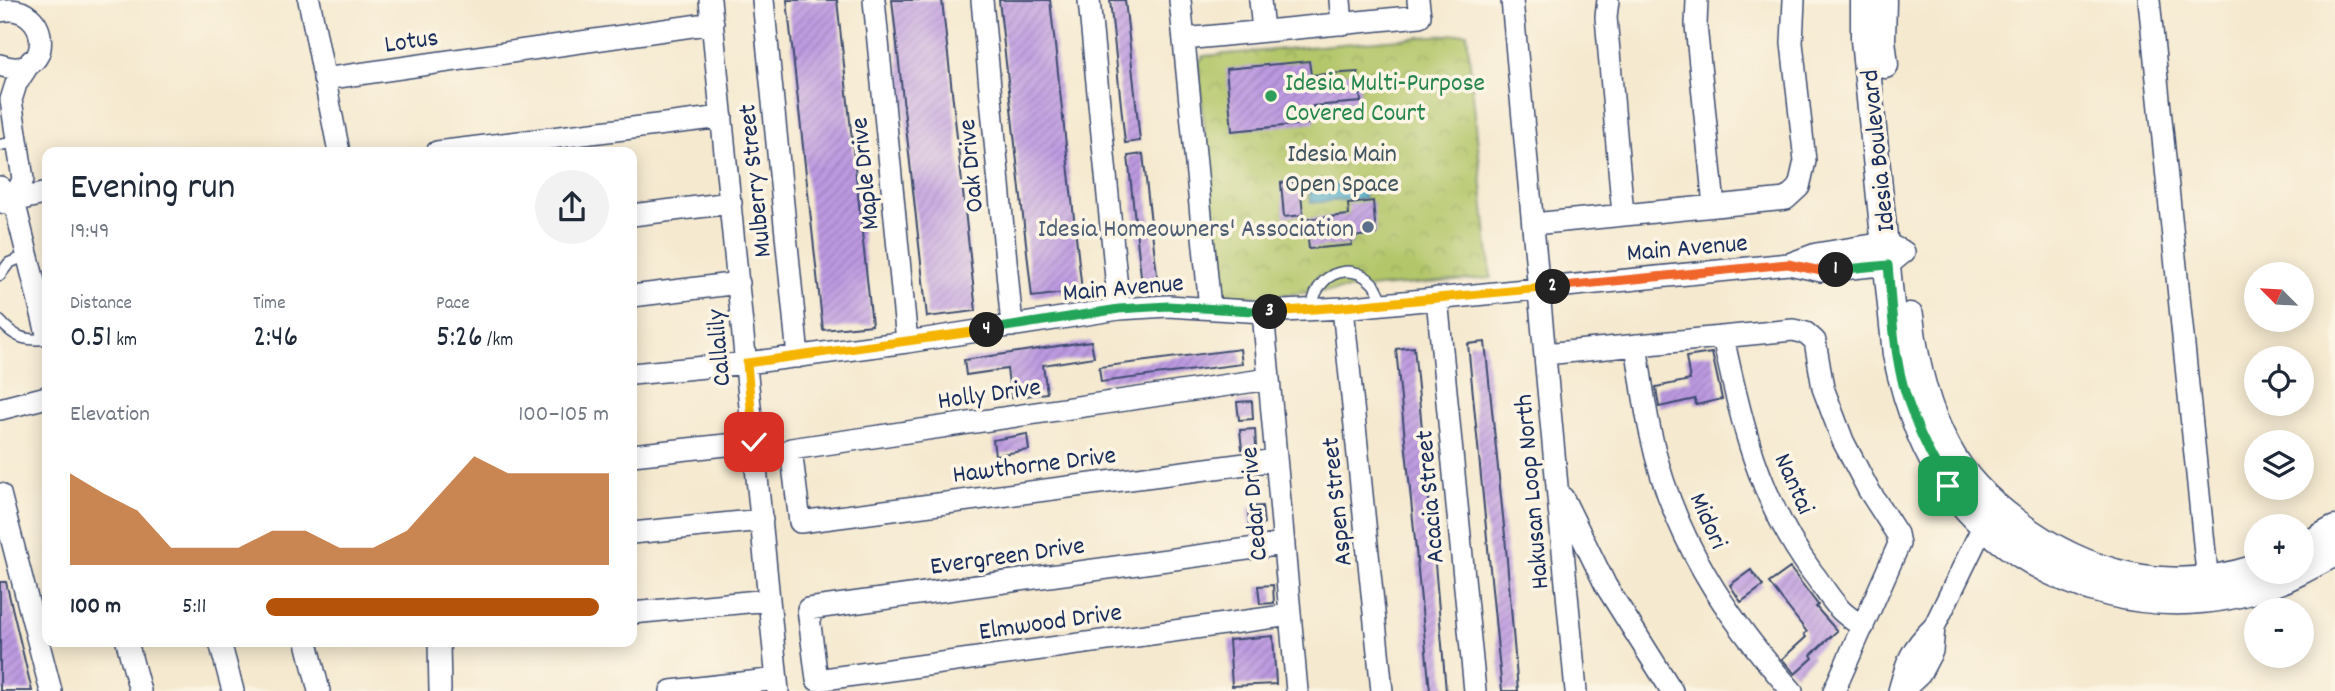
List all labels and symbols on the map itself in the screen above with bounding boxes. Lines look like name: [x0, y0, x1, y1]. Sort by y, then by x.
street label: Lotus: [382, 20, 441, 65]
place label: Idesia Multi-Purpose Covered Court: [1285, 66, 1485, 133]
street label: Idesia Boulevard: [1853, 68, 1906, 234]
marker: Idesia Multi-Purpose Covered Court: [1263, 88, 1279, 104]
street label: Mulberry Street: [730, 102, 783, 259]
street label: Maple Drive: [842, 115, 891, 232]
street label: Oak Drive: [950, 117, 995, 214]
park label: Idesia Main Open Space: [1285, 137, 1399, 204]
place label: Idesia Homeowners' Association: [1038, 212, 1354, 249]
marker: Idesia Homeowners' Association: [1360, 219, 1376, 235]
street label: Main Avenue: [1625, 226, 1749, 273]
pin: 1: [1818, 252, 1854, 288]
north arrow: [2244, 262, 2314, 332]
street label: Main Avenue: [1061, 266, 1185, 313]
pin: 2: [1536, 270, 1570, 304]
pin: 3: [1252, 294, 1288, 330]
street label: Callalily: [699, 307, 742, 388]
pin: 4: [970, 312, 1004, 348]
street label: Holly Drive: [935, 370, 1043, 421]
street label: Hakusan Loop North: [1507, 393, 1560, 591]
pin: [724, 412, 784, 472]
street label: Acacia Street: [1407, 428, 1456, 565]
street label: Aspen Street: [1313, 435, 1364, 568]
street label: Hawthorne Drive: [951, 438, 1118, 495]
street label: Cedar Drive: [1232, 445, 1279, 562]
street label: Nantai: [1763, 448, 1823, 521]
pin: [1918, 456, 1978, 516]
street label: Midori: [1678, 487, 1736, 556]
street label: Evergreen Drive: [928, 528, 1087, 587]
street label: Elmwood Drive: [977, 595, 1124, 652]

